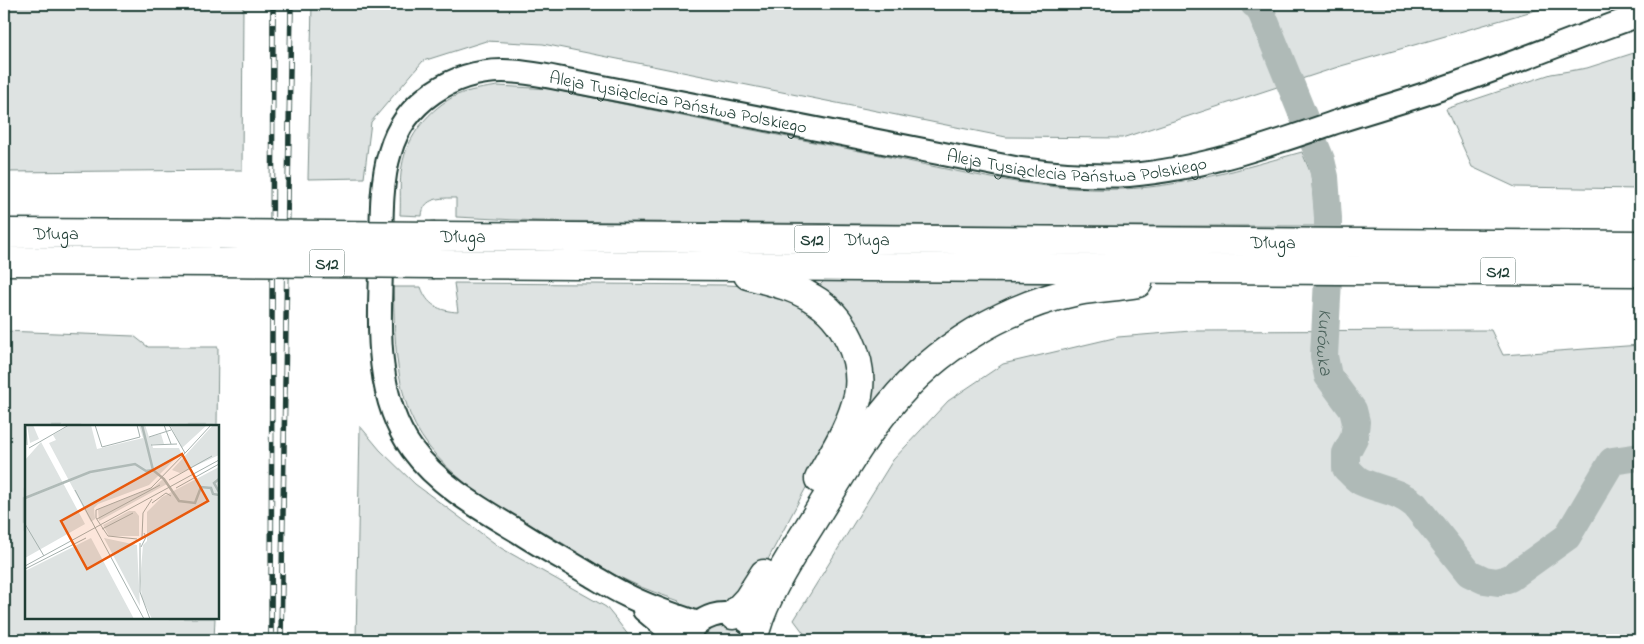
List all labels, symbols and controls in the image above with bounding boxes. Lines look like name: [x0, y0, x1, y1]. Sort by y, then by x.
street label: Aleja Tysiąclecia Państwa Polskiego: [547, 66, 809, 142]
street label: Aleja Tysiąclecia Państwa Polskiego: [944, 144, 1210, 191]
street label: Długa: [32, 222, 79, 249]
street label: Długa: [439, 225, 486, 252]
road number: S12: [794, 225, 830, 252]
street label: Długa: [843, 228, 890, 255]
street label: Długa: [1249, 231, 1296, 258]
road number: S12: [310, 250, 344, 276]
road number: S12: [1480, 258, 1516, 284]
water label: Kurówka: [1308, 308, 1339, 379]
inset map: [25, 425, 219, 619]

